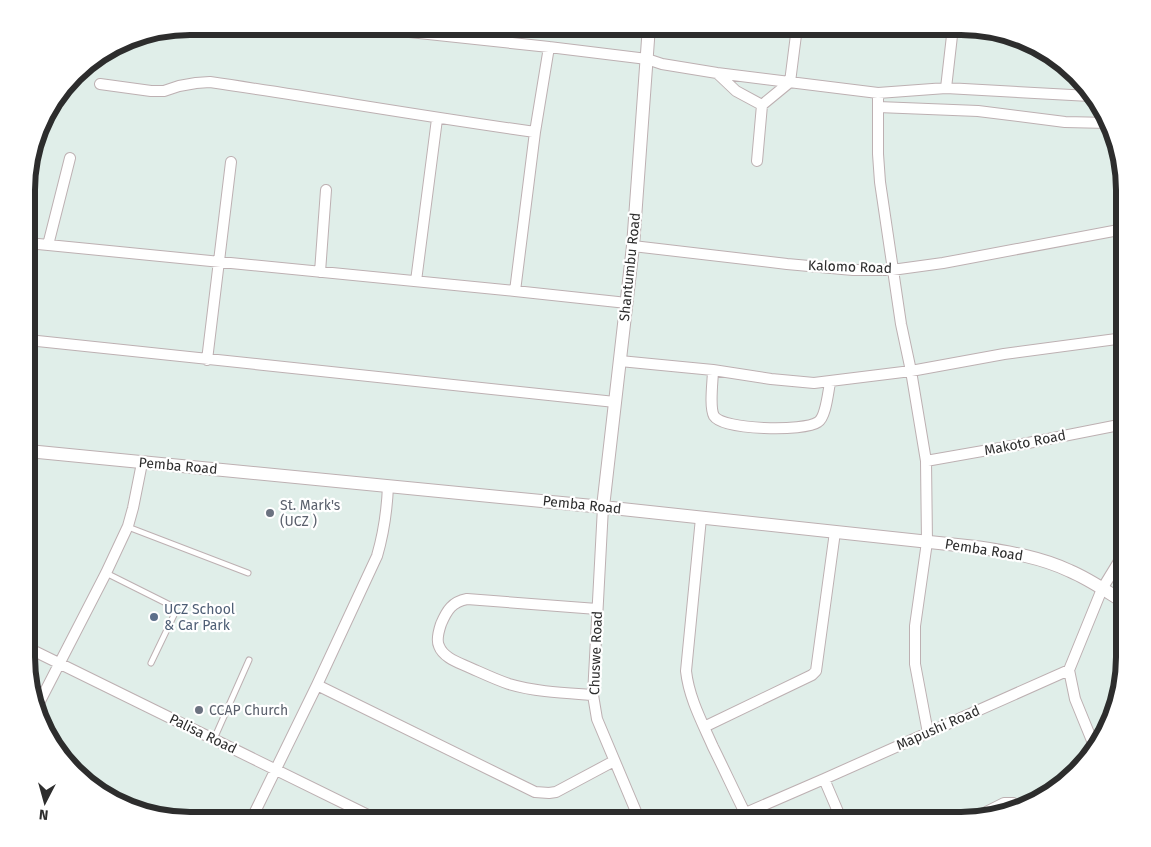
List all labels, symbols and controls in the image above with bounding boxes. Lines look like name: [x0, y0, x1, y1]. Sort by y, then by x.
street label: Shantumbu Road: [616, 212, 644, 322]
street label: Kalomo Road: [808, 257, 892, 277]
street label: Makoto Road: [983, 427, 1067, 459]
street label: Pemba Road: [138, 454, 218, 478]
street label: Pemba Road: [542, 492, 622, 518]
place label: St. Mark's (UCZ ): [280, 497, 341, 530]
marker: St. Mark's (UCZ ): [264, 507, 276, 519]
street label: Pemba Road: [944, 535, 1024, 565]
place label: UCZ School & Car Park: [164, 601, 235, 634]
marker: UCZ School & Car Park: [148, 611, 160, 623]
street label: Chuswe Road: [586, 611, 606, 695]
place label: CCAP Church: [209, 702, 288, 719]
street label: Mapushi Road: [894, 702, 982, 754]
marker: CCAP Church: [193, 704, 205, 716]
street label: Palisa Road: [167, 710, 239, 758]
north arrow: [20, 777, 70, 827]
text: N: [38, 805, 49, 823]

